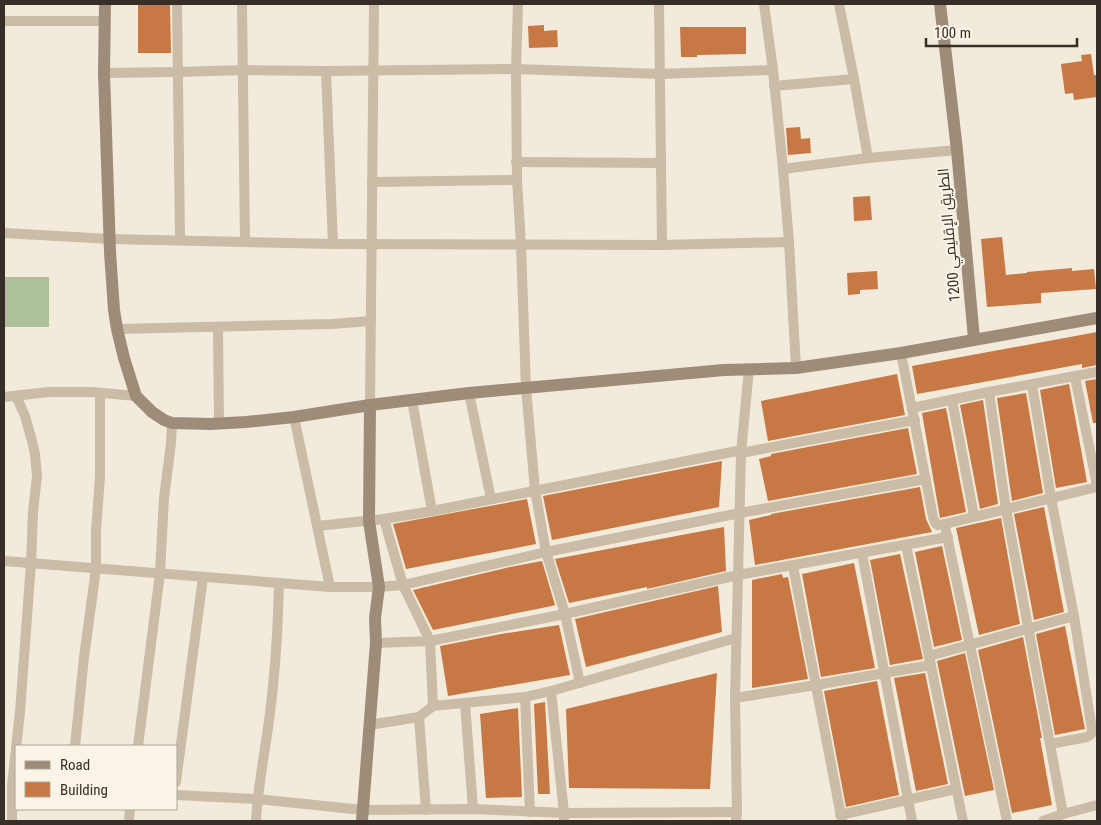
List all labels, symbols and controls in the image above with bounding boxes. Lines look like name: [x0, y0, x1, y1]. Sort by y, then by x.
scale bar: [926, 15, 1077, 47]
text: 100 m: [934, 24, 971, 42]
street label: الطريق الإقليمي 1200: [934, 167, 967, 303]
legend: [15, 745, 178, 810]
text: Road: [60, 756, 90, 774]
text: Building: [60, 781, 108, 799]

